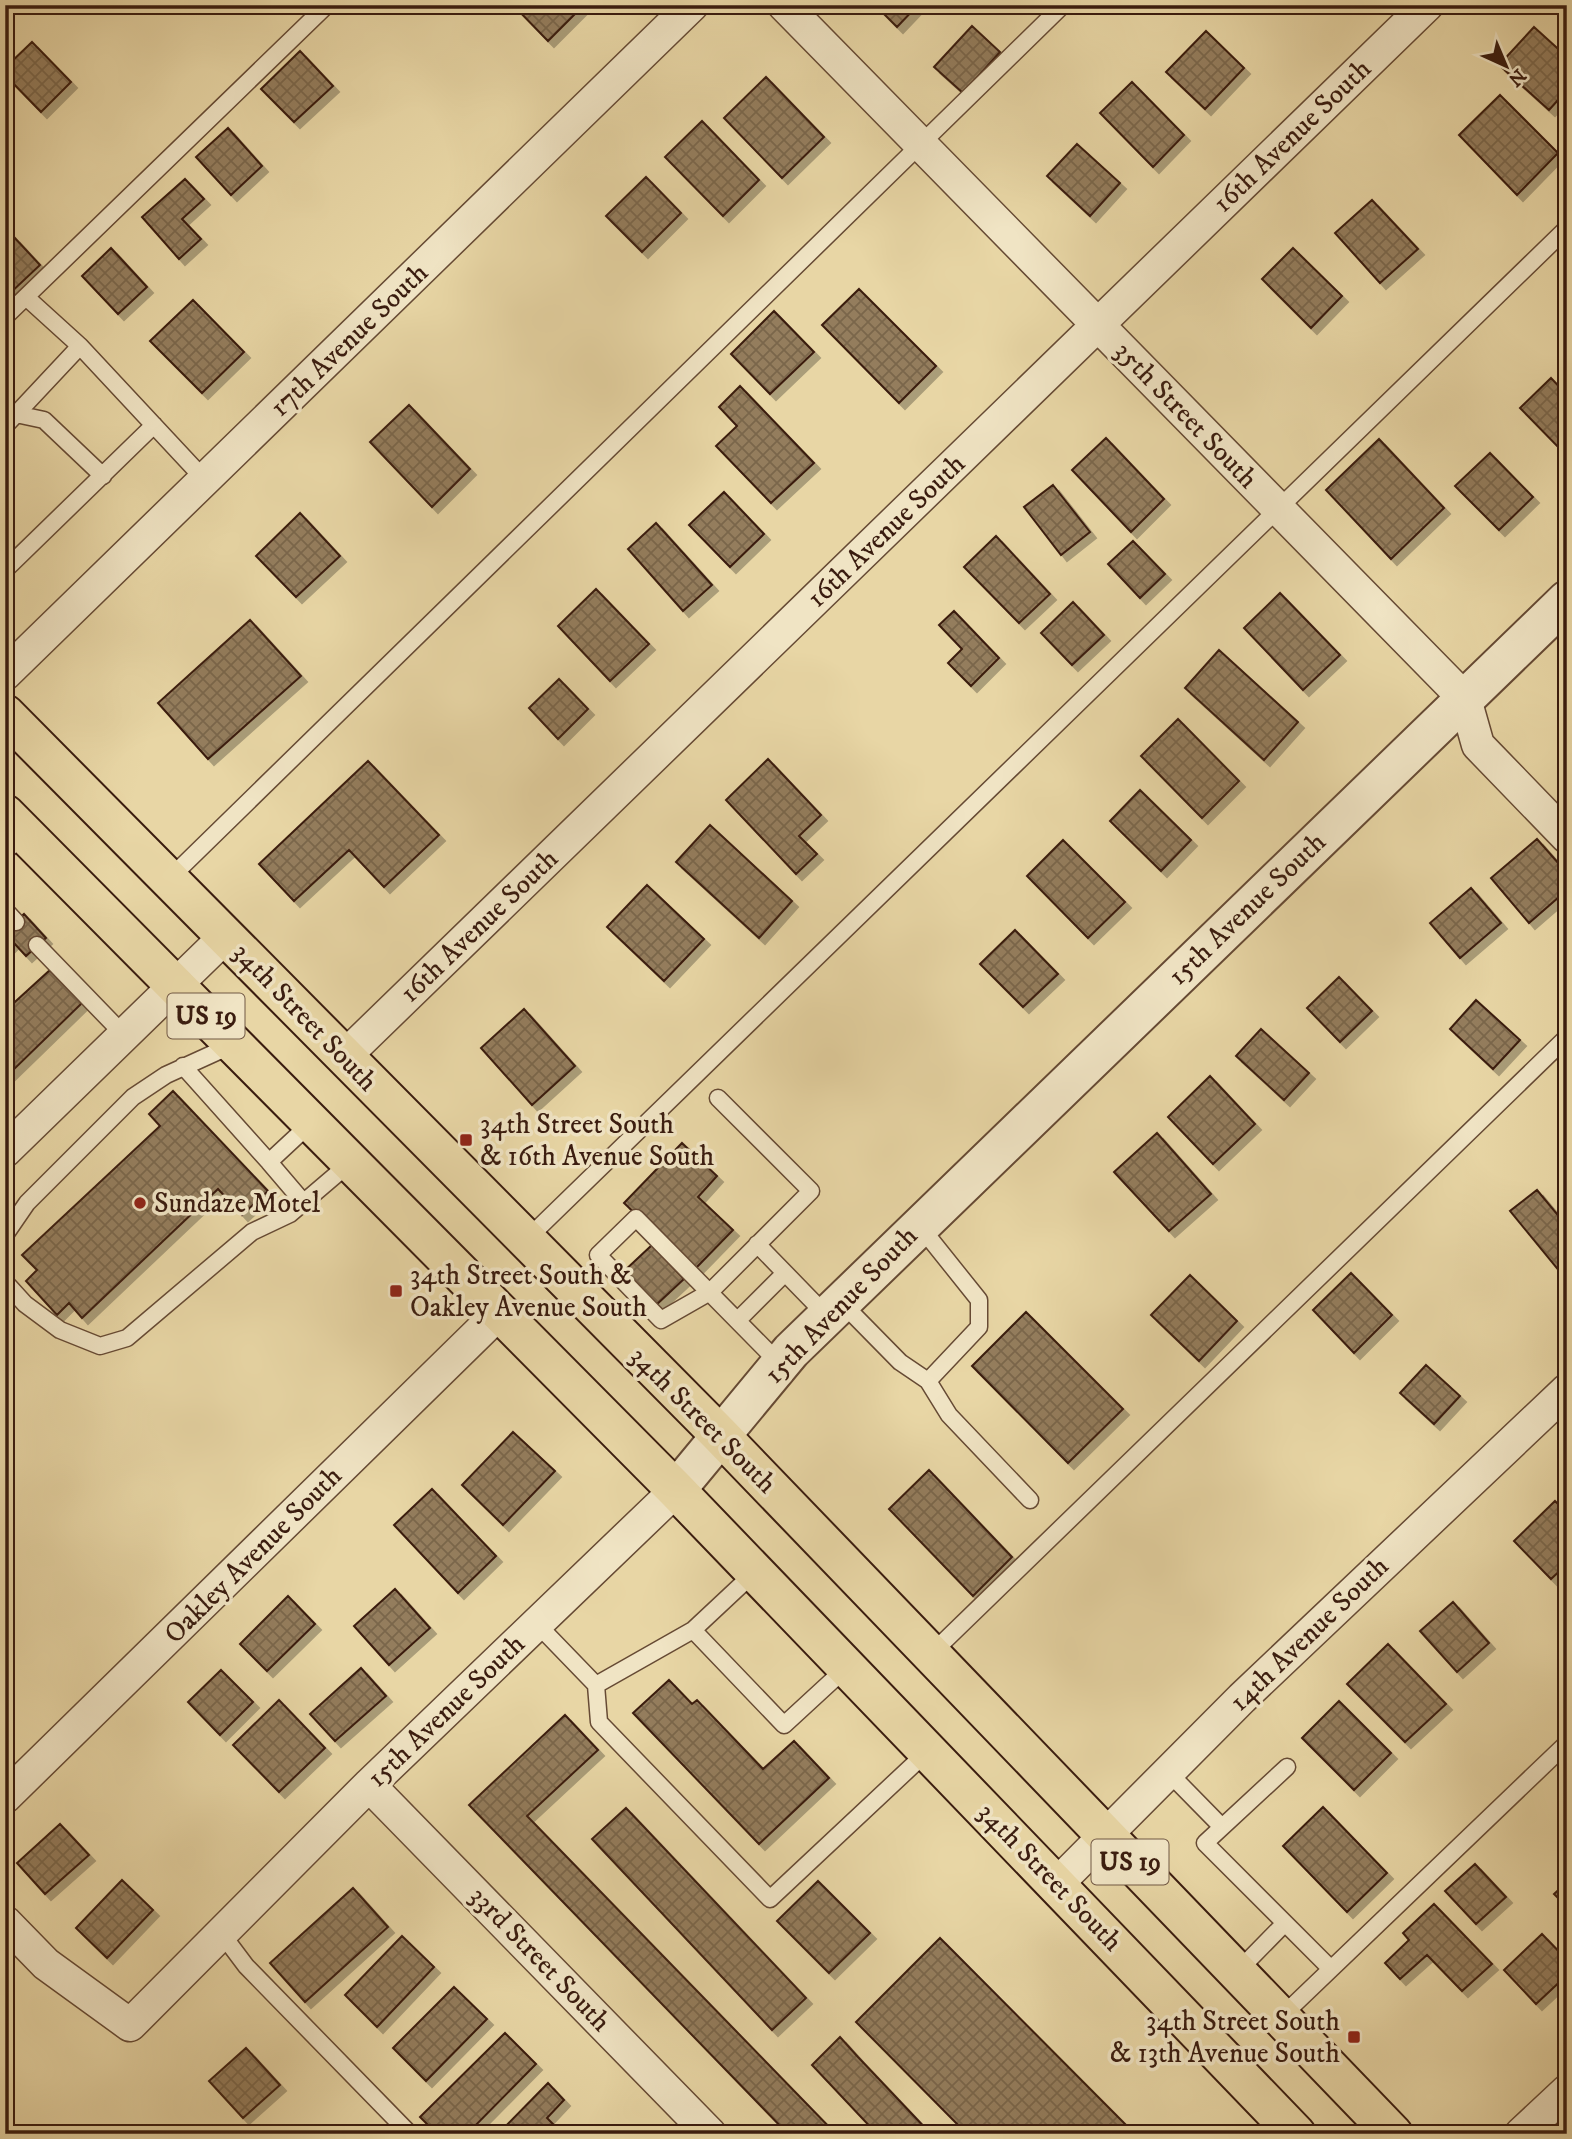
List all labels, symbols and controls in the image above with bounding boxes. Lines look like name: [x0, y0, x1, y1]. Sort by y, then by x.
north arrow: [1470, 32, 1540, 102]
street label: 16th Avenue South: [1206, 51, 1379, 220]
text: N: [1503, 63, 1530, 91]
street label: 17th Avenue South: [262, 255, 436, 424]
street label: 35th Street South: [1107, 334, 1265, 496]
street label: 16th Avenue South: [800, 446, 973, 615]
street label: 15th Avenue South: [1161, 825, 1333, 993]
street label: 16th Avenue South: [393, 841, 566, 1010]
street label: 34th Street South: [225, 935, 385, 1099]
road number: US 19: [168, 993, 244, 1038]
place label: 34th Street South & 16th Avenue South: [480, 1107, 714, 1174]
marker: 34th Street South & 16th Avenue South: [458, 1132, 474, 1148]
place label: Sundaze Motel: [154, 1186, 321, 1221]
marker: Sundaze Motel: [132, 1195, 148, 1211]
street label: 15th Avenue South: [757, 1219, 925, 1391]
place label: 34th Street South & Oakley Avenue South: [410, 1258, 647, 1325]
marker: 34th Street South & Oakley Avenue South: [388, 1283, 404, 1299]
street label: 34th Street South: [622, 1339, 784, 1501]
street label: Oakley Avenue South: [157, 1459, 349, 1651]
street label: 14th Avenue South: [1222, 1549, 1396, 1719]
street label: 15th Avenue South: [360, 1627, 532, 1795]
street label: 34th Street South: [970, 1795, 1130, 1959]
road number: US 19: [1092, 1840, 1168, 1884]
street label: 33rd Street South: [462, 1879, 618, 2039]
place label: 34th Street South & 13th Avenue South: [1110, 2004, 1340, 2071]
marker: 34th Street South & 13th Avenue South: [1346, 2029, 1362, 2045]

